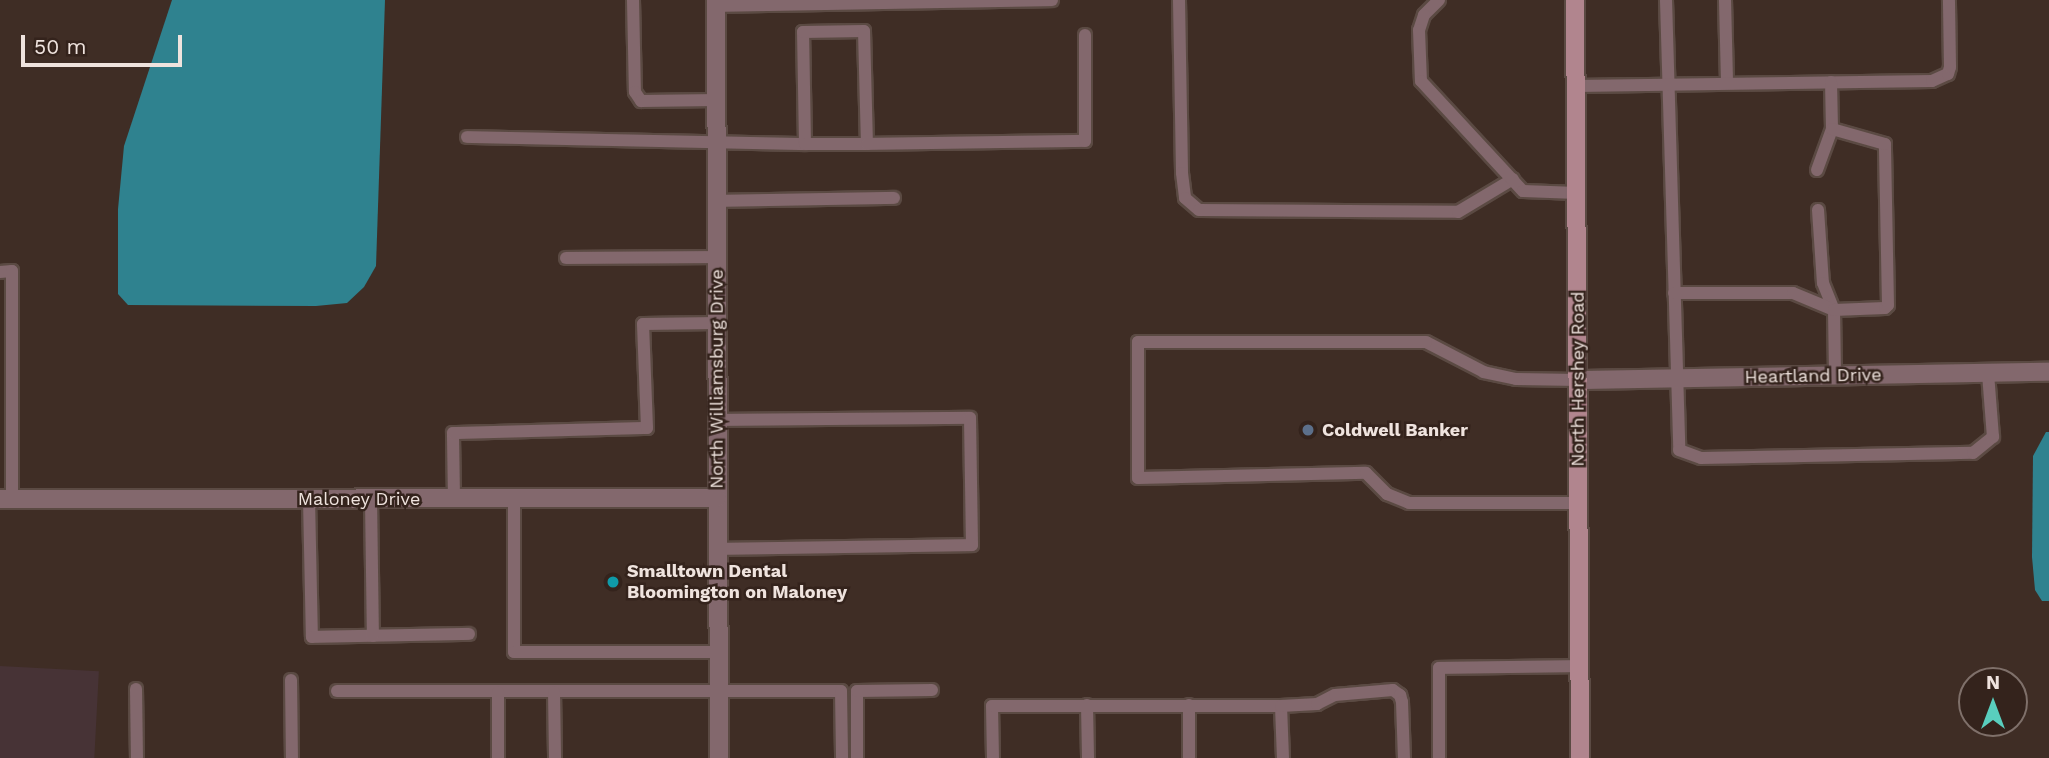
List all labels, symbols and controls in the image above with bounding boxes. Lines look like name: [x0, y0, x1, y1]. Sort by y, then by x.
scale bar: [24, 21, 186, 65]
text: 50 m: [34, 34, 86, 59]
street label: North Williamsburg Drive: [706, 269, 728, 489]
street label: North Hershey Road: [1567, 291, 1589, 467]
street label: Heartland Drive: [1744, 364, 1882, 388]
place label: Coldwell Banker: [1322, 419, 1468, 441]
marker: Coldwell Banker: [1300, 422, 1316, 438]
street label: Maloney Drive: [297, 488, 421, 510]
place label: Smalltown Dental Bloomington on Maloney: [627, 561, 847, 604]
marker: Smalltown Dental Bloomington on Maloney: [605, 574, 621, 590]
north arrow: [1958, 667, 2028, 737]
text: N: [1986, 671, 2000, 694]

